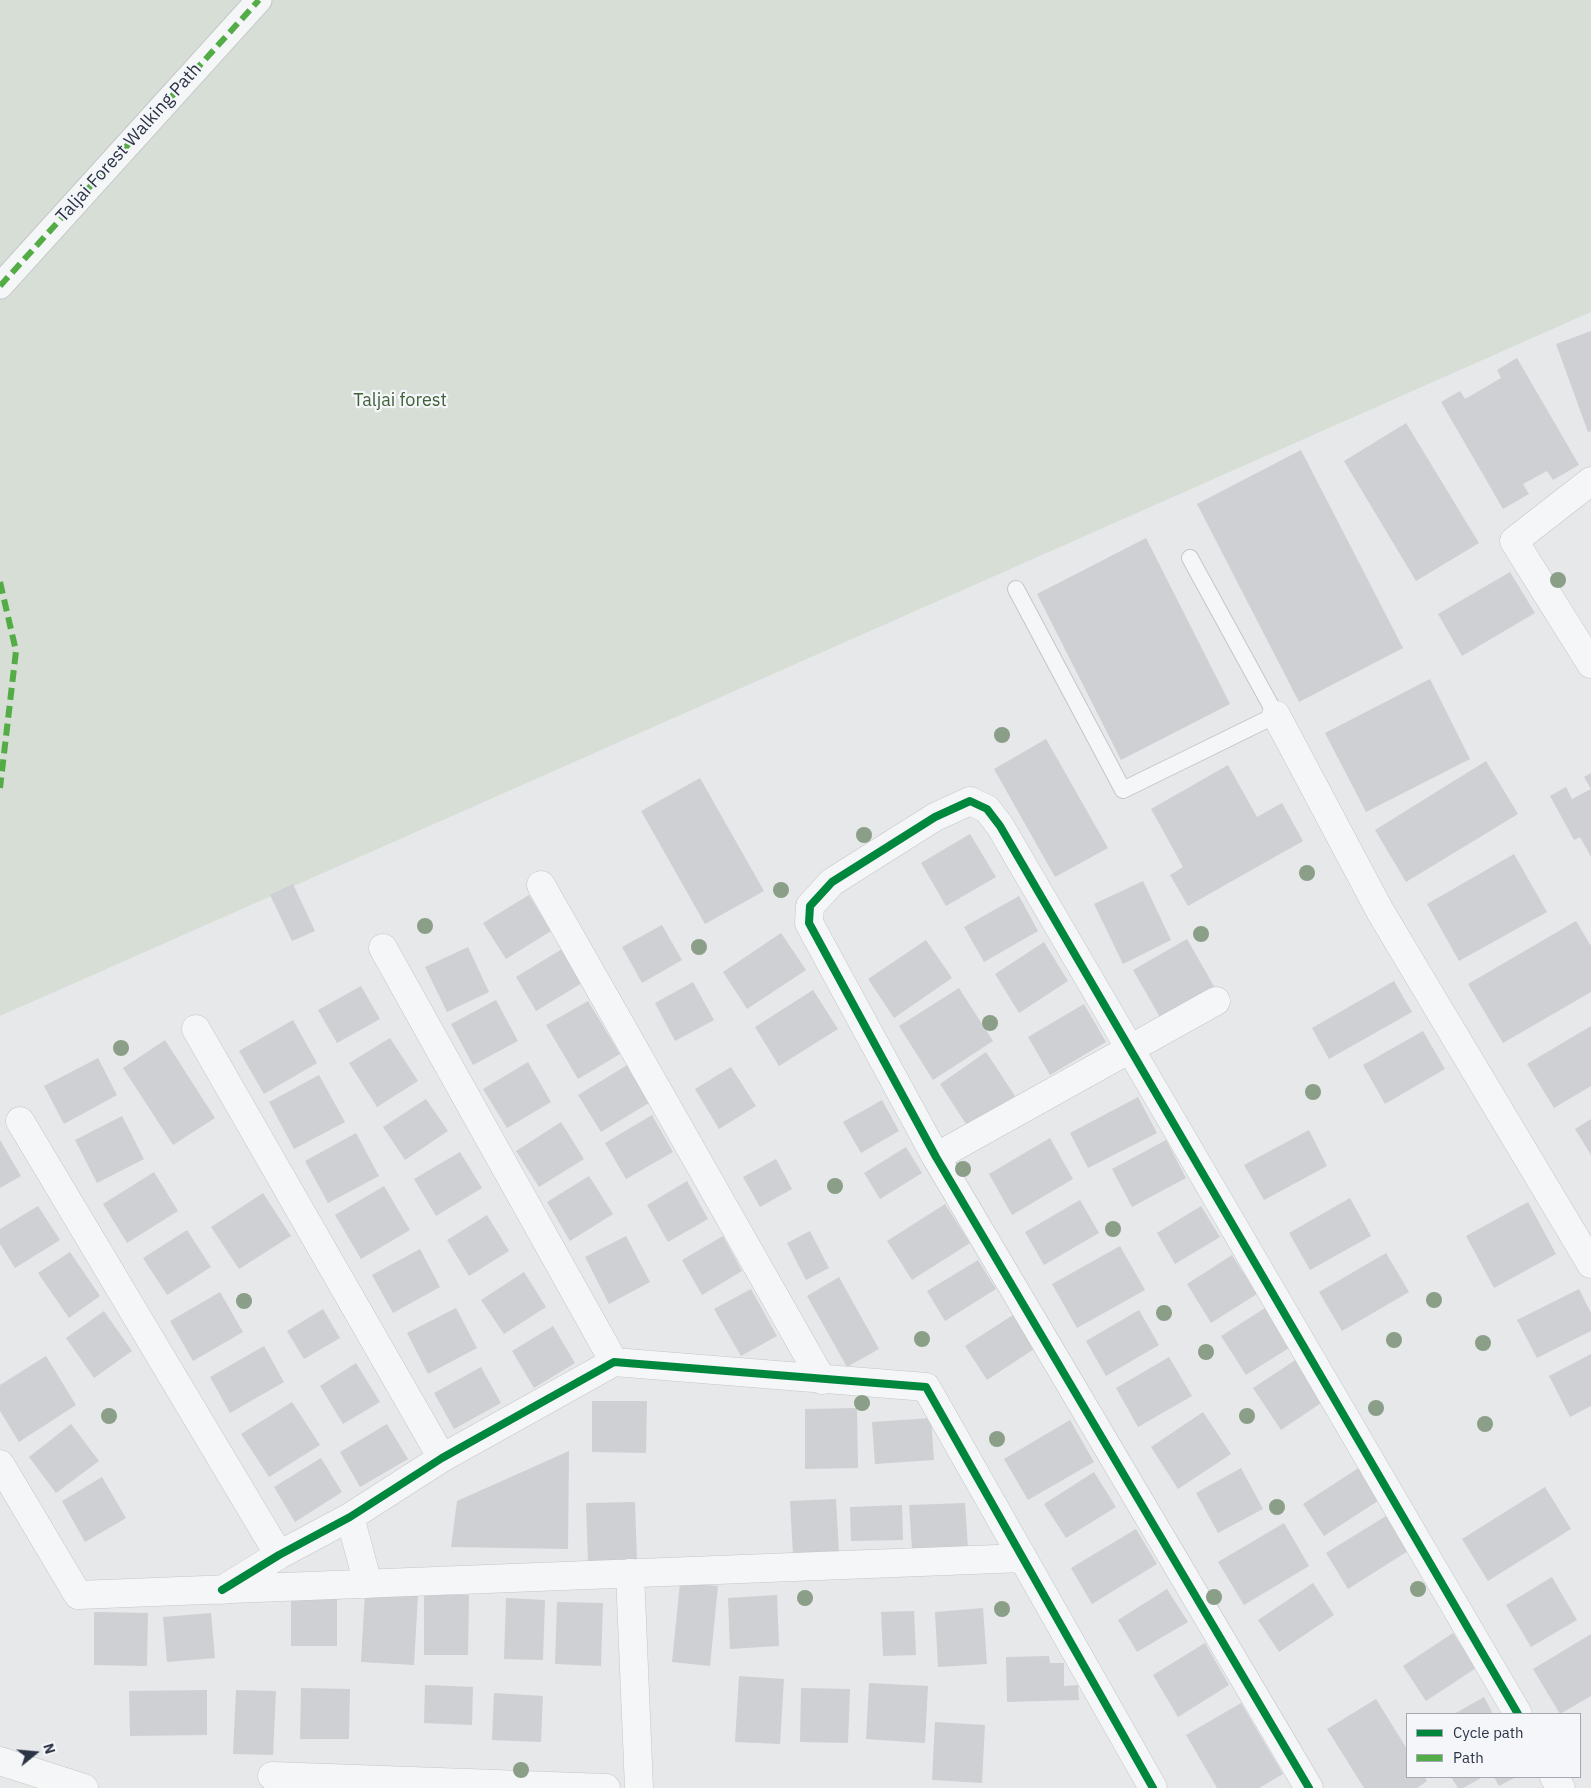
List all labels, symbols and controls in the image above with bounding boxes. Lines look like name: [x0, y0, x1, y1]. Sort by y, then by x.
street label: Taljai Forest Walking Path: [52, 59, 206, 227]
park label: Taljai forest: [353, 390, 447, 412]
legend: [1406, 1713, 1581, 1778]
text: Cycle path: [1453, 1723, 1524, 1742]
north arrow: [10, 1728, 60, 1778]
text: N: [39, 1741, 59, 1756]
text: Path: [1453, 1748, 1484, 1767]

